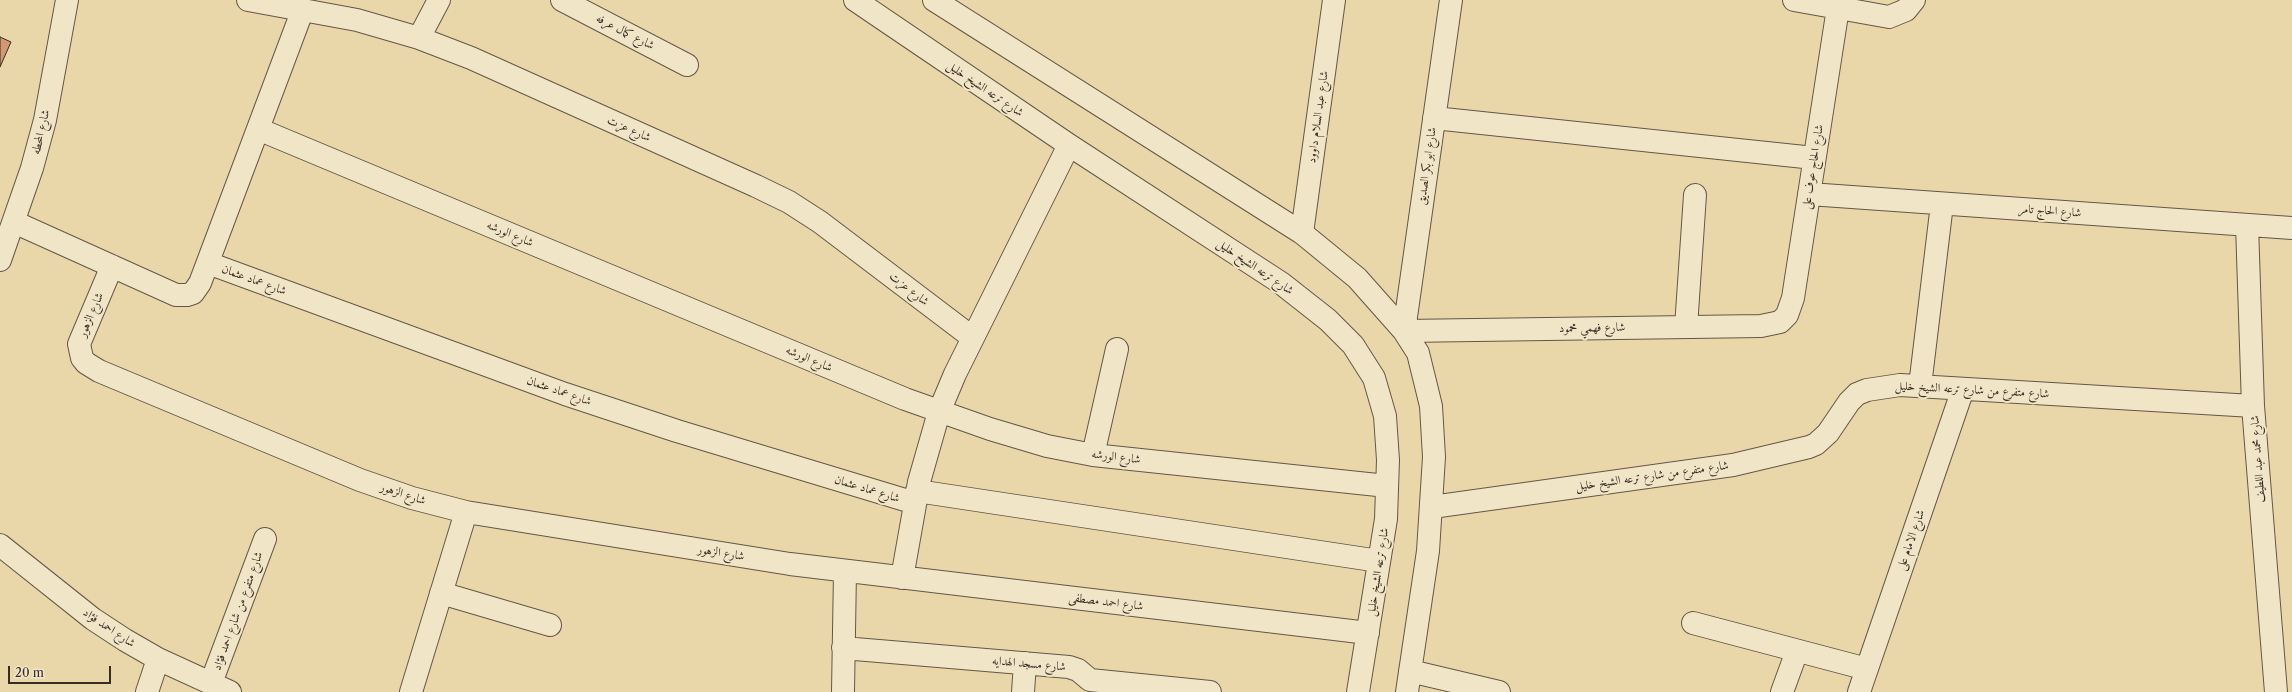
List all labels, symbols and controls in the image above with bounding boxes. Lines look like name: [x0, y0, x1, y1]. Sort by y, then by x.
street label: شارع كمال عرفه: [593, 11, 657, 53]
street label: شارع ترعه الشيخ خليل: [944, 58, 1026, 120]
street label: شارع عبد السلام داوود: [1304, 70, 1332, 164]
street label: شارع المحطه: [29, 108, 53, 156]
street label: شارع عزت: [605, 113, 653, 145]
street label: شارع الحاج عوف على: [1799, 124, 1827, 210]
street label: شارع ابو بكر الصديق: [1414, 126, 1440, 206]
street label: شارع الحاج تامر: [2018, 202, 2082, 220]
street label: شارع الورشه: [485, 218, 535, 250]
street label: شارع ترعه الشيخ خليل: [1214, 236, 1296, 298]
street label: شارع عماد عثمان: [220, 262, 288, 298]
street label: شارع عزت: [886, 269, 932, 309]
street label: شارع الزهور: [75, 291, 107, 339]
street label: شارع فهمي محمود: [1559, 320, 1625, 336]
street label: شارع الورشه: [784, 343, 834, 375]
street label: شارع عماد عثمان: [525, 373, 593, 409]
street label: شارع متفرع من شارع ترعه الشيخ خليل: [1894, 379, 2050, 401]
street label: شارع محمد عبد اللطيف: [2248, 415, 2268, 503]
street label: شارع الورشه: [1091, 447, 1141, 467]
street label: شارع متفرع من شارع ترعه الشيخ خليل: [1574, 458, 1730, 494]
street label: شارع عماد عثمان: [833, 472, 901, 506]
street label: شارع الزهور: [378, 480, 428, 508]
street label: شارع الامام على: [1894, 508, 1928, 572]
street label: شارع ترعه الشيخ خليل: [1364, 527, 1392, 617]
street label: شارع الزهور: [697, 542, 745, 564]
street label: شارع متفرع من شارع احمد فؤاد: [210, 550, 266, 672]
street label: شارع احمد مصطفى: [1068, 590, 1144, 614]
street label: شارع احمد فؤاد: [80, 605, 138, 651]
street label: شارع مسجد الهدايه: [991, 654, 1067, 674]
scale bar: [10, 658, 113, 684]
text: 20 m: [15, 665, 44, 680]

